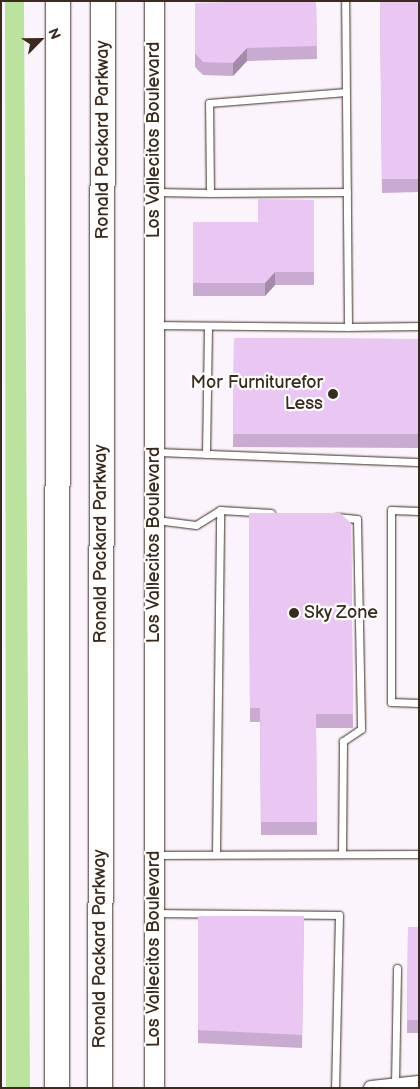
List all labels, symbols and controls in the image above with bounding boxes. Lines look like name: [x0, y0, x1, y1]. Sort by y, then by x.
north arrow: [15, 15, 65, 65]
text: N: [44, 26, 64, 42]
street label: Ronald Packard Parkway: [92, 40, 114, 240]
street label: Los Vallecitos Boulevard: [143, 41, 165, 239]
place label: Mor Furniturefor Less: [191, 373, 323, 416]
marker: Mor Furniturefor Less: [327, 388, 339, 400]
street label: Ronald Packard Parkway: [90, 444, 112, 644]
street label: Los Vallecitos Boulevard: [143, 446, 165, 644]
place label: Sky Zone: [304, 602, 379, 624]
marker: Sky Zone: [288, 607, 300, 619]
street label: Ronald Packard Parkway: [89, 849, 111, 1049]
street label: Los Vallecitos Boulevard: [143, 850, 165, 1048]

